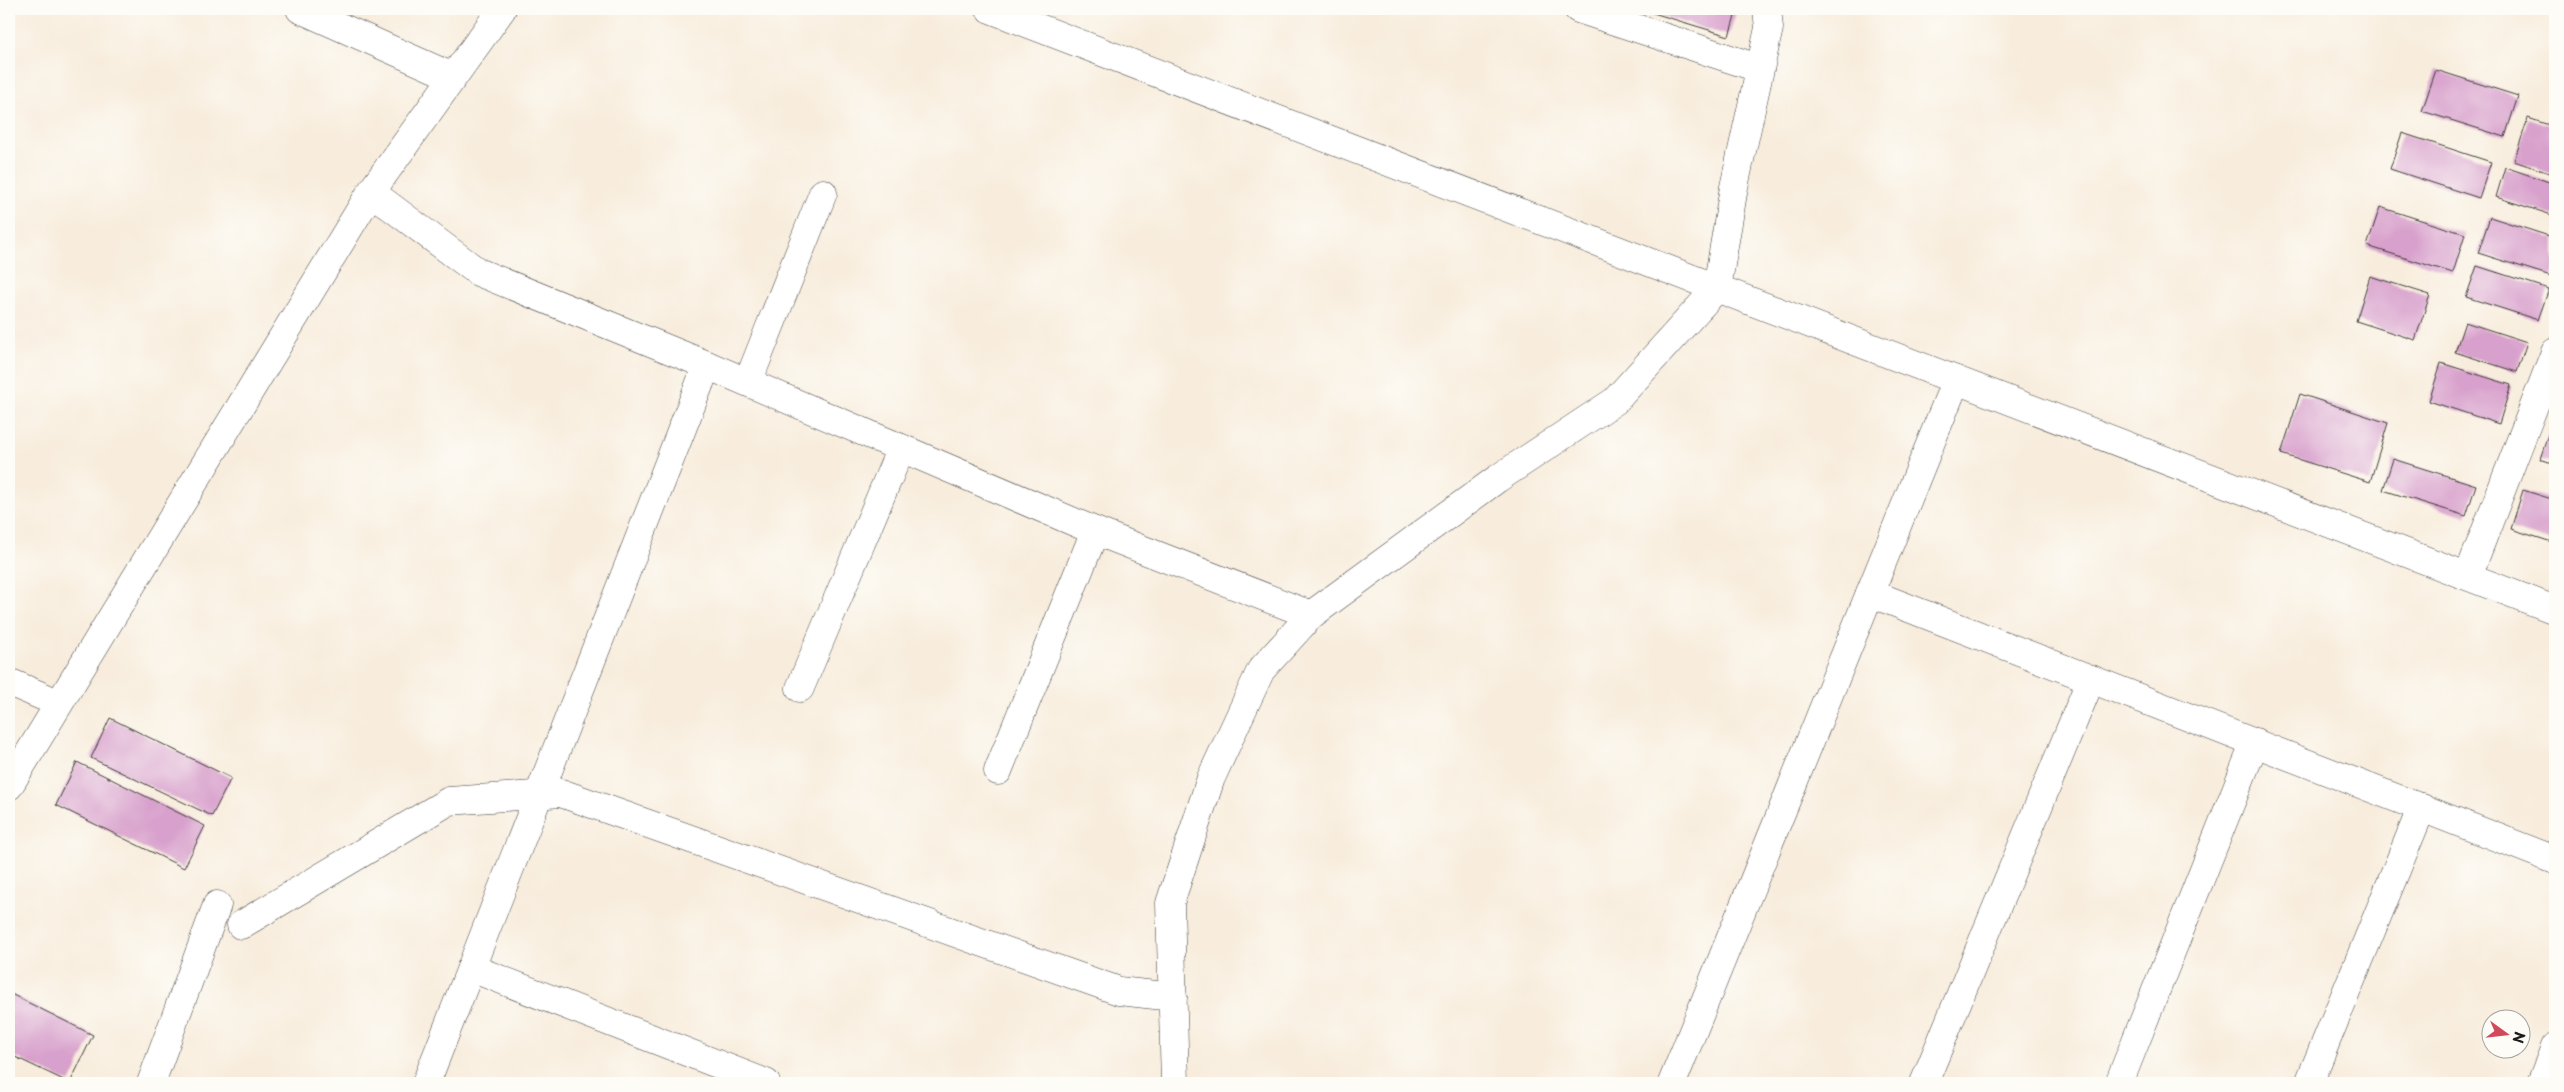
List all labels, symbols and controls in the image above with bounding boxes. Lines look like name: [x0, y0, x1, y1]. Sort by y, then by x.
north arrow: [2482, 1010, 2532, 1060]
text: N: [2507, 1029, 2531, 1046]

